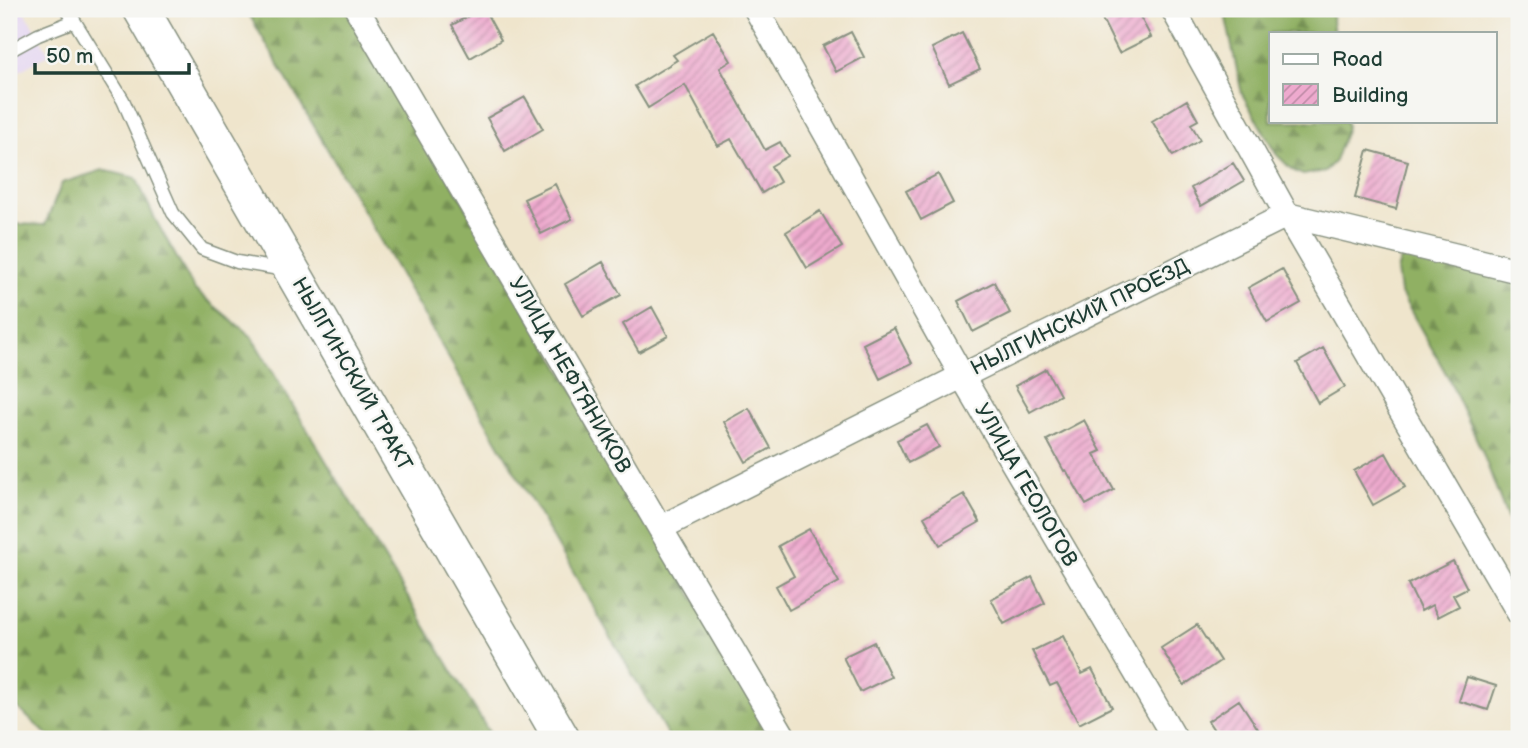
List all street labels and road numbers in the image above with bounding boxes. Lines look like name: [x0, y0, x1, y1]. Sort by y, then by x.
street label: НЫЛГИНСКИЙ ПРОЕЗД: [967, 253, 1193, 381]
street label: НЫЛГИНСКИЙ ТРАКТ: [286, 273, 418, 476]
street label: УЛИЦА НЕФТЯНИКОВ: [504, 273, 636, 477]
street label: УЛИЦА ГЕОЛОГОВ: [969, 399, 1083, 571]

